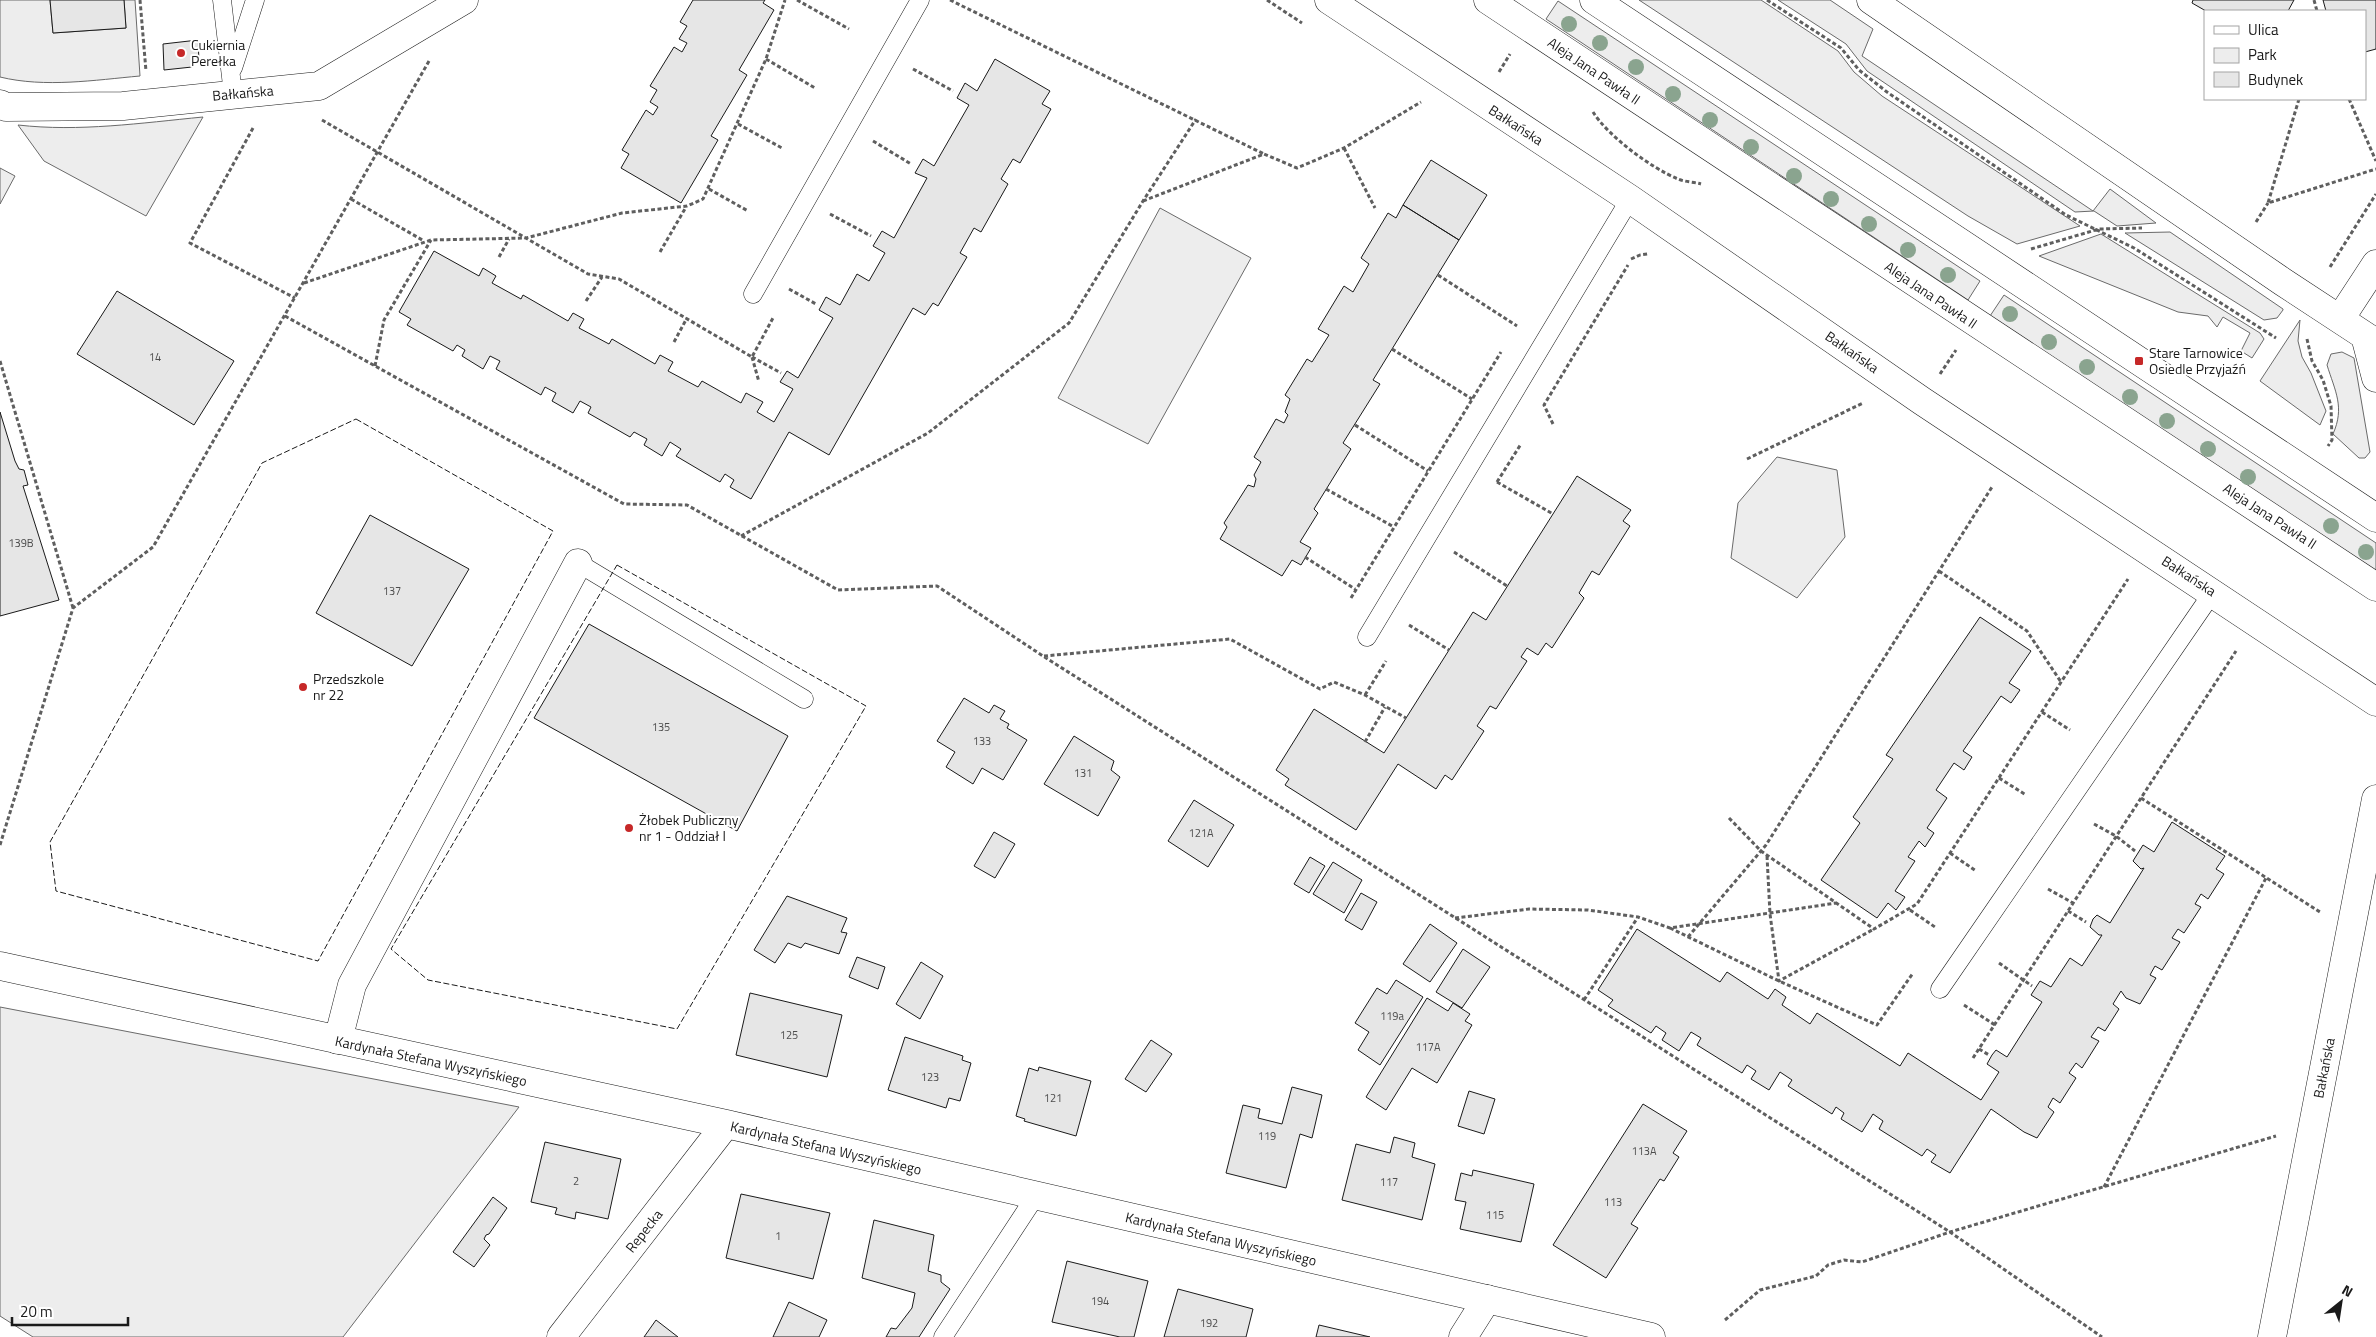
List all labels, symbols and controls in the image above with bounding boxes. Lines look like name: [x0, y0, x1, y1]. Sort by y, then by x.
legend: [2204, 10, 2366, 100]
text: Ulica: [2248, 18, 2279, 41]
street label: Aleja Jana Pawła II: [1544, 32, 1645, 109]
place label: Cukiernia Perełka: [191, 34, 245, 71]
text: Park: [2248, 43, 2277, 66]
marker: Cukiernia Perełka: [175, 47, 187, 59]
text: Budynek: [2248, 68, 2303, 91]
street label: Bałkańska: [211, 79, 274, 106]
street label: Bałkańska: [1485, 99, 1548, 150]
street label: Aleja Jana Pawła II: [1881, 256, 1982, 333]
street label: Bałkańska: [1821, 325, 1883, 378]
place label: Stare Tarnowice Osiedle Przyjaźń: [2149, 342, 2246, 379]
house number: 14: [149, 349, 161, 365]
marker: Stare Tarnowice Osiedle Przyjaźń: [2133, 355, 2145, 367]
street label: Aleja Jana Pawła II: [2219, 477, 2321, 554]
house number: 139B: [8, 535, 34, 551]
street label: Bałkańska: [2158, 550, 2221, 601]
house number: 137: [383, 583, 401, 599]
place label: Przedszkole nr 22: [313, 668, 384, 705]
marker: Przedszkole nr 22: [297, 681, 309, 693]
house number: 135: [652, 719, 670, 735]
house number: 133: [973, 733, 991, 749]
house number: 131: [1074, 765, 1092, 781]
place label: Żłobek Publiczny nr 1 - Oddział I: [639, 809, 739, 846]
marker: Żłobek Publiczny nr 1 - Oddział I: [623, 822, 635, 834]
house number: 121A: [1188, 825, 1214, 841]
house number: 119a: [1380, 1008, 1404, 1024]
house number: 125: [780, 1027, 798, 1043]
street label: Kardynała Stefana Wyszyńskiego: [333, 1030, 529, 1091]
street label: Bałkańska: [2307, 1036, 2340, 1100]
house number: 117A: [1415, 1039, 1441, 1055]
house number: 123: [921, 1069, 939, 1085]
house number: 121: [1044, 1090, 1062, 1106]
street label: Kardynała Stefana Wyszyńskiego: [728, 1115, 924, 1180]
house number: 119: [1258, 1128, 1276, 1144]
house number: 113A: [1631, 1143, 1657, 1159]
house number: 2: [573, 1173, 579, 1189]
house number: 117: [1380, 1174, 1398, 1190]
house number: 113: [1604, 1194, 1622, 1210]
street label: Repecka: [620, 1205, 667, 1257]
street label: Kardynała Stefana Wyszyńskiego: [1123, 1206, 1319, 1271]
house number: 115: [1486, 1207, 1504, 1223]
house number: 1: [775, 1228, 781, 1244]
north arrow: [2316, 1277, 2366, 1327]
text: N: [2338, 1279, 2357, 1302]
house number: 194: [1091, 1293, 1109, 1309]
scale bar: [12, 1294, 129, 1326]
text: 20 m: [20, 1300, 53, 1323]
house number: 192: [1200, 1315, 1218, 1331]

